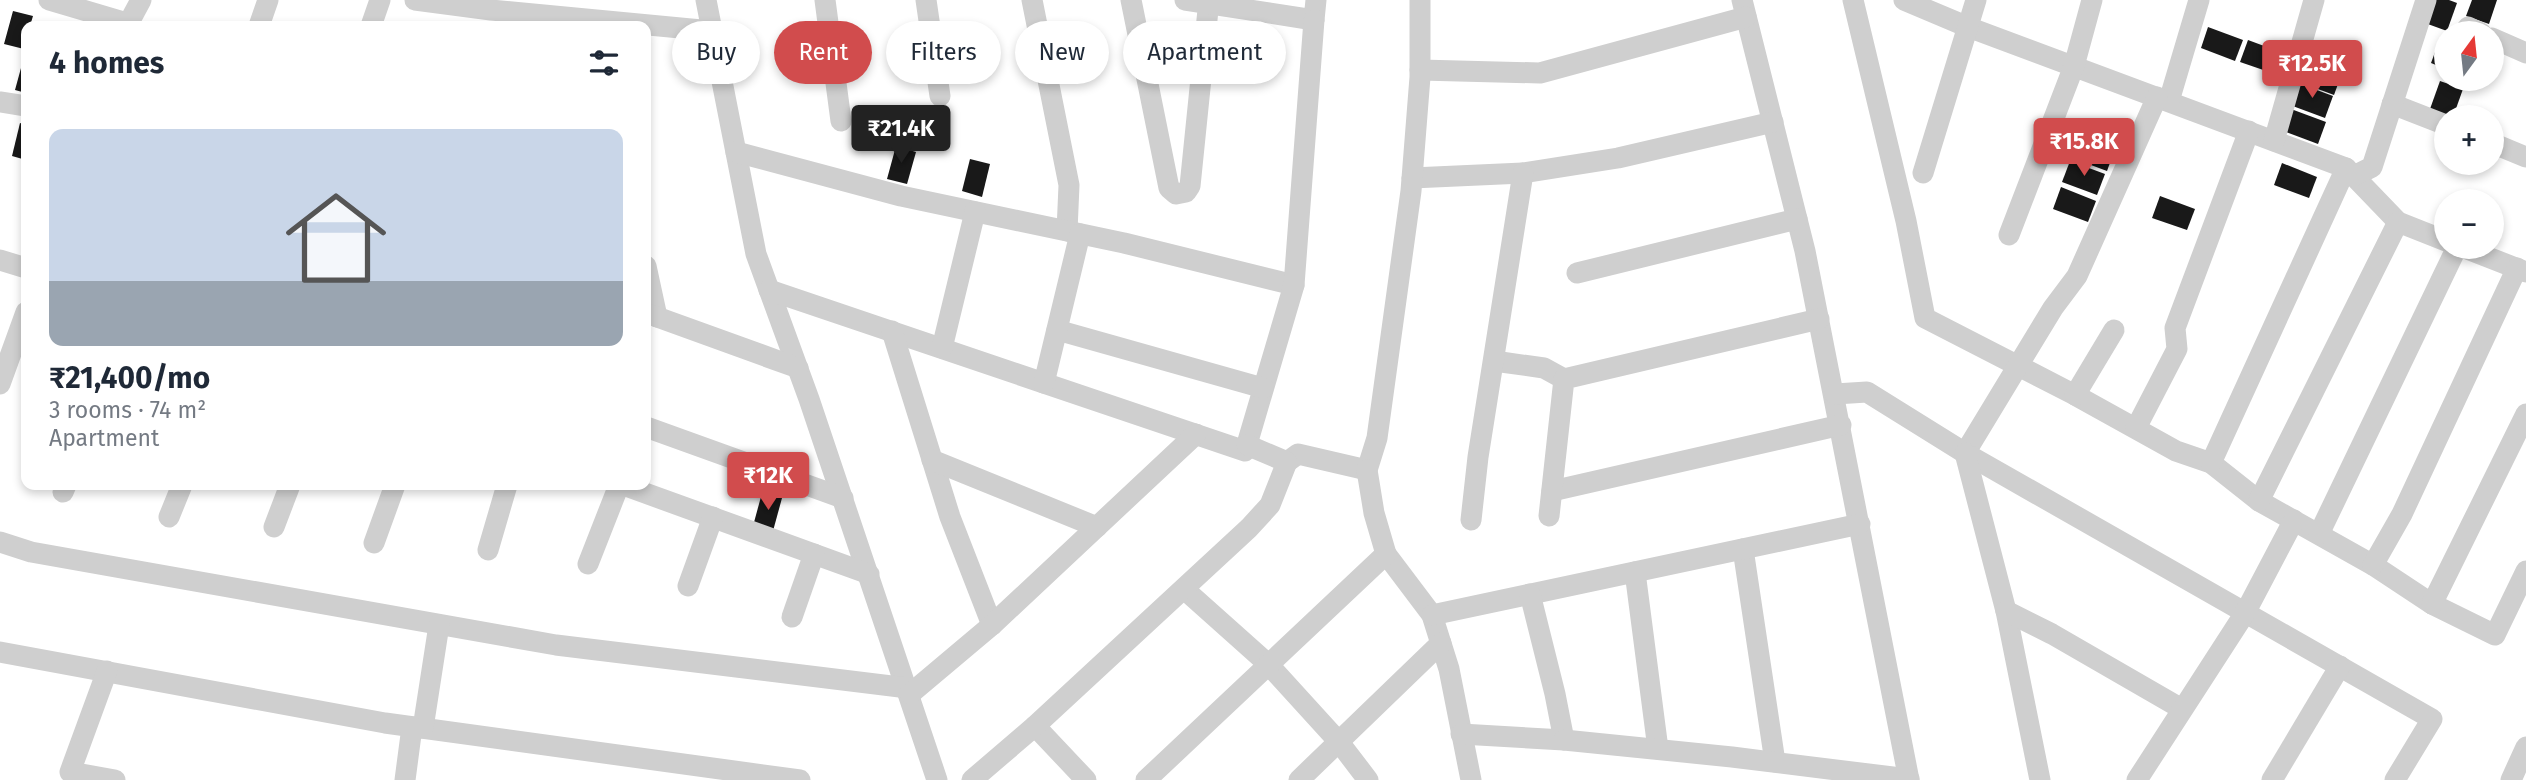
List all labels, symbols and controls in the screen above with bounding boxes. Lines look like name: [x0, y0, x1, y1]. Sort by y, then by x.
chip: Buy: [672, 21, 760, 84]
chip: Rent: [774, 21, 872, 84]
chip: Filters: [886, 21, 1001, 84]
chip: New: [1015, 21, 1109, 84]
chip: Apartment: [1123, 21, 1286, 84]
north arrow: [2434, 21, 2504, 91]
map controls: [2434, 21, 2504, 259]
pin: ₹12.5K: [2255, 41, 2369, 100]
icon: filters: [585, 44, 623, 82]
text: 4 homes: [49, 45, 164, 81]
text: ₹12.5K: [2278, 49, 2346, 77]
button: +: [2434, 105, 2504, 175]
pin: ₹21.4K: [844, 106, 958, 165]
text: ₹21.4K: [867, 114, 935, 142]
pin: ₹15.8K: [2027, 118, 2141, 178]
text: ₹15.8K: [2050, 127, 2118, 155]
icon: home: [273, 175, 399, 301]
button: −: [2434, 189, 2504, 259]
text: ₹21,400/mo: [49, 360, 210, 396]
text: 3 rooms · 74 m²: [49, 396, 206, 424]
text: Apartment: [49, 424, 159, 452]
pin: ₹12K: [727, 452, 809, 512]
text: ₹12K: [743, 461, 793, 489]

